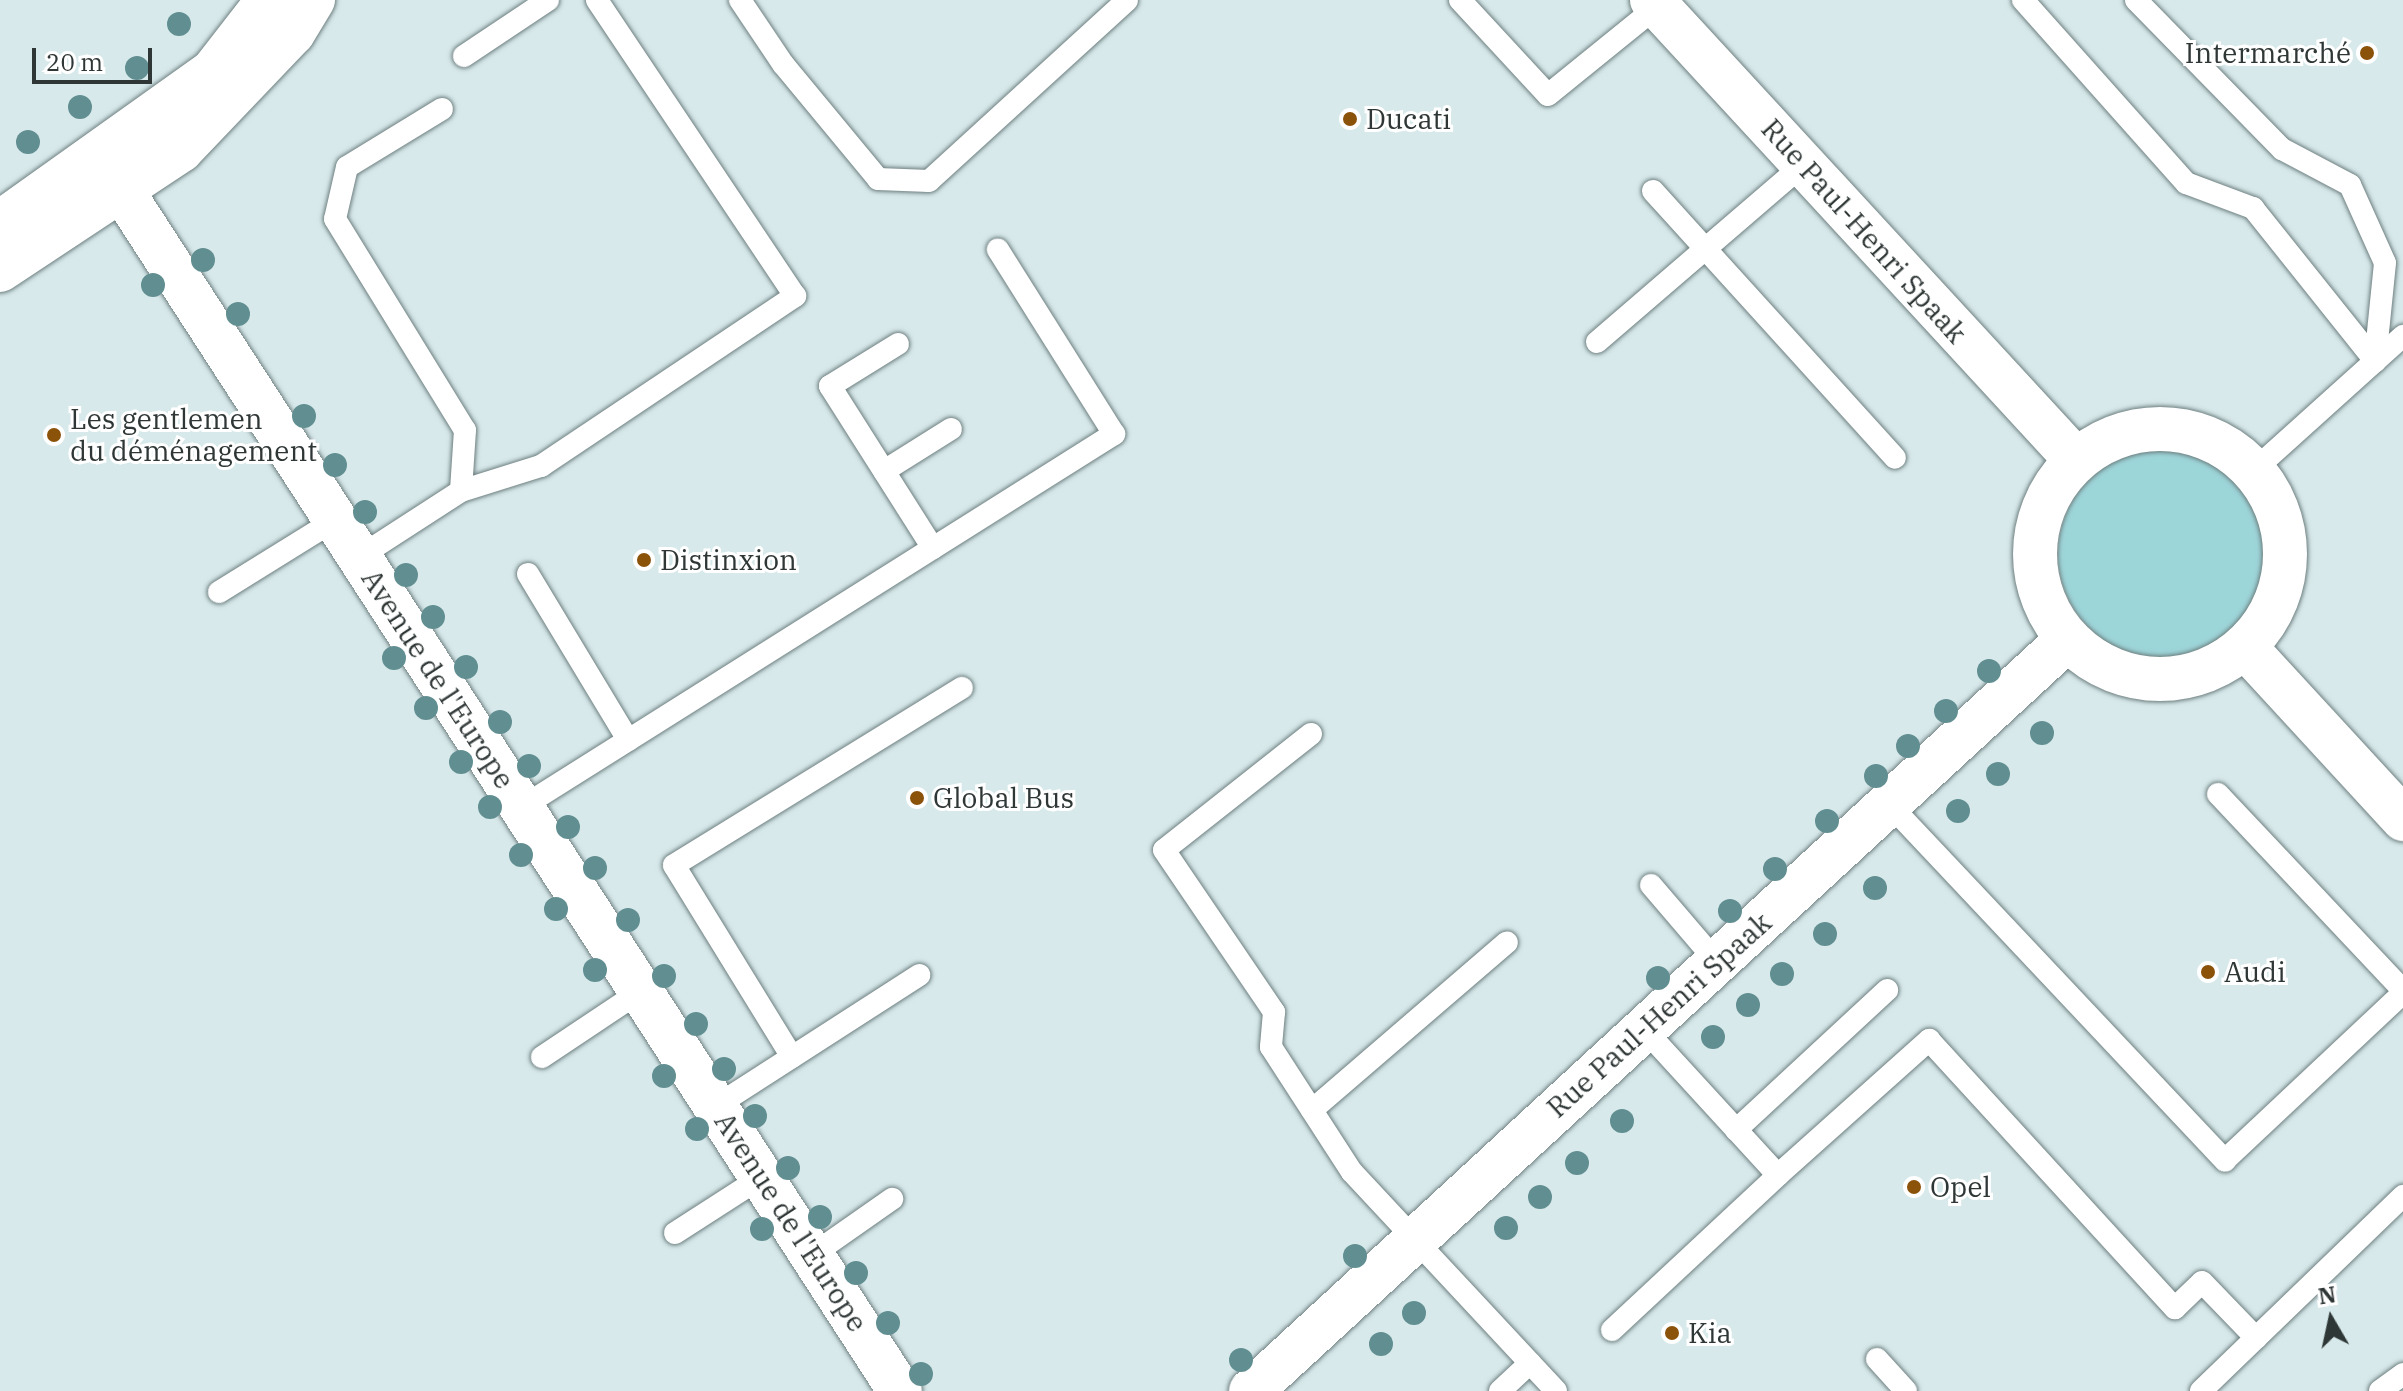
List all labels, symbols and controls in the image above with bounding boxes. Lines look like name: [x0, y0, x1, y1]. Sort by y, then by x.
scale bar: [36, 32, 156, 82]
place label: Intermarché: [2185, 36, 2351, 70]
marker: Intermarché: [2358, 44, 2376, 62]
text: 20 m: [46, 46, 103, 78]
place label: Ducati: [1366, 102, 1451, 136]
marker: Ducati: [1341, 110, 1359, 128]
street label: Rue Paul-Henri Spaak: [1755, 112, 1973, 350]
place label: Les gentlemen du déménagement: [70, 402, 317, 468]
marker: Les gentlemen du déménagement: [45, 426, 63, 444]
place label: Distinxion: [660, 543, 797, 577]
marker: Distinxion: [635, 551, 653, 569]
street label: Avenue de l'Europe: [355, 563, 521, 795]
place label: Global Bus: [933, 781, 1074, 815]
marker: Global Bus: [908, 789, 926, 807]
street label: Rue Paul-Henri Spaak: [1540, 906, 1778, 1124]
place label: Audi: [2224, 955, 2286, 989]
marker: Audi: [2199, 963, 2217, 981]
street label: Avenue de l'Europe: [708, 1106, 874, 1338]
place label: Opel: [1930, 1170, 1991, 1204]
marker: Opel: [1905, 1178, 1923, 1196]
north arrow: [2291, 1279, 2371, 1359]
text: N: [2316, 1279, 2338, 1310]
place label: Kia: [1688, 1316, 1732, 1350]
marker: Kia: [1663, 1324, 1681, 1342]

